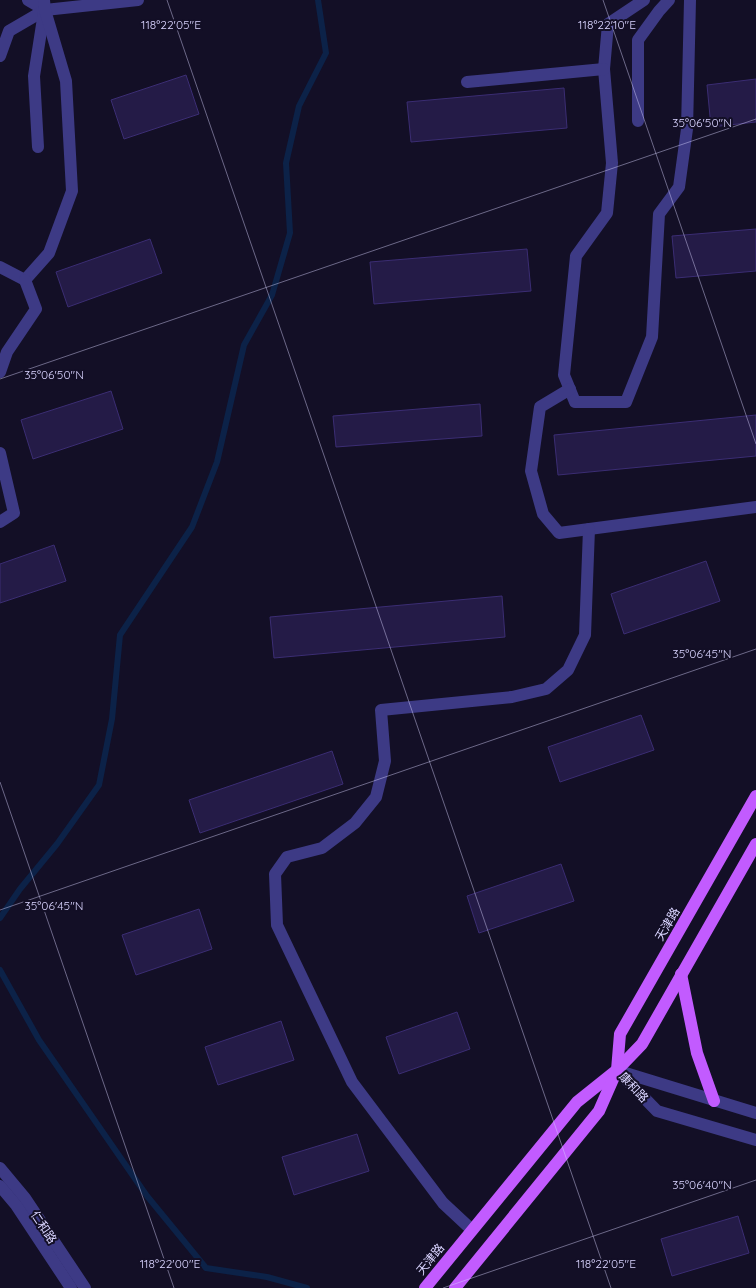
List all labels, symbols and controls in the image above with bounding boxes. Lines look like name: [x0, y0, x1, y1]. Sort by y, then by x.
text: 118°22'05"E: [141, 17, 201, 32]
text: 118°22'10"E: [578, 17, 636, 32]
text: 35°06'50"N: [672, 115, 732, 130]
text: 35°06'50"N: [24, 367, 84, 382]
text: 35°06'45"N: [672, 646, 732, 661]
text: 35°06'45"N: [24, 898, 84, 913]
street label: 天津路: [652, 905, 682, 943]
street label: 康和路: [616, 1069, 652, 1105]
text: 35°06'40"N: [672, 1177, 732, 1192]
street label: 仁和路: [28, 1208, 60, 1246]
street label: 天津路: [413, 1240, 447, 1278]
text: 118°22'00"E: [140, 1256, 201, 1271]
text: 118°22'05"E: [576, 1256, 636, 1271]

